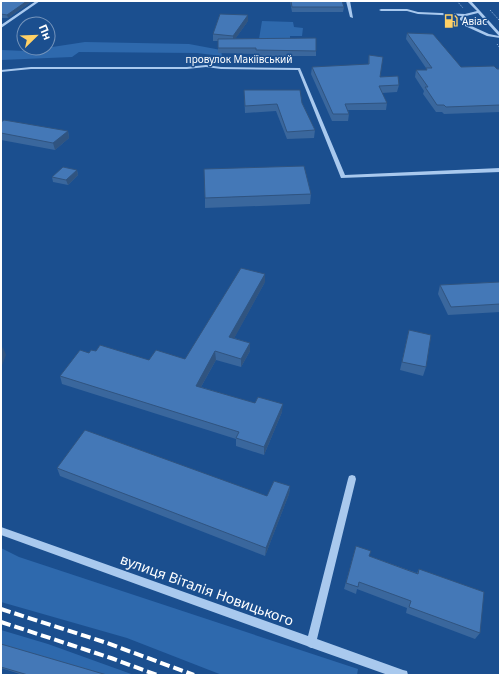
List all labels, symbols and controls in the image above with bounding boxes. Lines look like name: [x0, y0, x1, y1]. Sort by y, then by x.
fuel station icon: Авіас: [443, 13, 459, 29]
place label: Авіас: [462, 14, 487, 28]
north arrow: [16, 16, 56, 56]
text: Пн: [36, 22, 56, 42]
street label: провулок Макіївський: [186, 52, 292, 66]
street label: вулиця Віталія Новицького: [118, 549, 297, 630]

